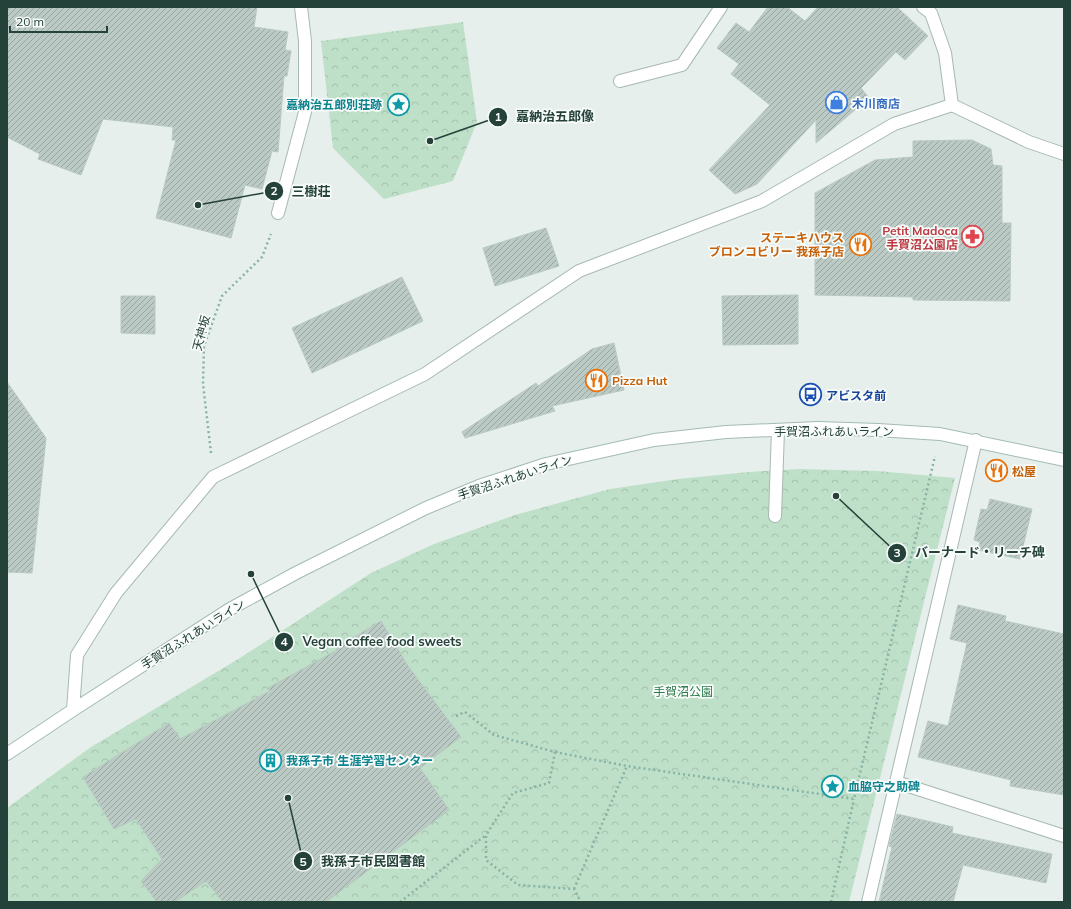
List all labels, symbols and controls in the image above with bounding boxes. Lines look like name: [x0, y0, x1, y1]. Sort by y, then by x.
scale bar: [10, 8, 107, 34]
text: 20 m: [16, 14, 44, 29]
shop icon: 木川商店: [824, 90, 850, 116]
place icon: 嘉納治五郎別荘跡: [385, 91, 411, 117]
place label: 木川商店: [852, 96, 900, 111]
place label: 嘉納治五郎別荘跡: [286, 97, 382, 112]
callout: 嘉納治五郎像: [488, 104, 602, 129]
text: 嘉納治五郎像: [516, 108, 594, 124]
text: 1: [494, 109, 502, 124]
callout: 三樹荘: [264, 179, 339, 204]
text: 2: [270, 183, 278, 198]
text: 三樹荘: [291, 183, 331, 199]
place label: Petit Madoca 手賀沼公園店: [882, 223, 958, 252]
pharmacy icon: Petit Madoca 手賀沼公園店: [960, 224, 986, 250]
place label: ステーキハウス ブロンコビリー 我孫子店: [709, 230, 844, 259]
restaurant icon: ステーキハウス ブロンコビリー 我孫子店: [847, 231, 873, 257]
street label: 天神坂: [189, 314, 213, 352]
restaurant icon: Pizza Hut: [584, 367, 610, 393]
place label: Pizza Hut: [612, 373, 668, 388]
bus stop icon: アビスタ前: [797, 382, 823, 408]
place label: アビスタ前: [826, 388, 886, 403]
street label: 手賀沼ふれあいライン: [774, 424, 894, 439]
street label: 手賀沼ふれあいライン: [456, 451, 574, 503]
restaurant icon: 松屋: [983, 458, 1009, 484]
place label: 松屋: [1012, 464, 1036, 479]
callout: バーナード・リーチ碑: [887, 540, 1053, 565]
text: バーナード・リーチ碑: [915, 544, 1045, 560]
text: 3: [893, 545, 901, 560]
street label: 手賀沼ふれあいライン: [138, 596, 248, 672]
callout: Vegan coffee food sweets: [274, 629, 469, 654]
text: Vegan coffee food sweets: [301, 633, 462, 649]
text: 4: [280, 634, 288, 649]
park label: 手賀沼公園: [653, 684, 713, 699]
building icon: 我孫子市 生涯学習センター: [258, 747, 284, 773]
place label: 我孫子市 生涯学習センター: [286, 753, 433, 768]
place icon: 血脇守之助碑: [819, 773, 845, 799]
place label: 血脇守之助碑: [848, 779, 920, 794]
callout: 我孫子市民図書館: [293, 849, 433, 874]
text: 我孫子市民図書館: [321, 853, 425, 869]
text: 5: [299, 854, 307, 869]

